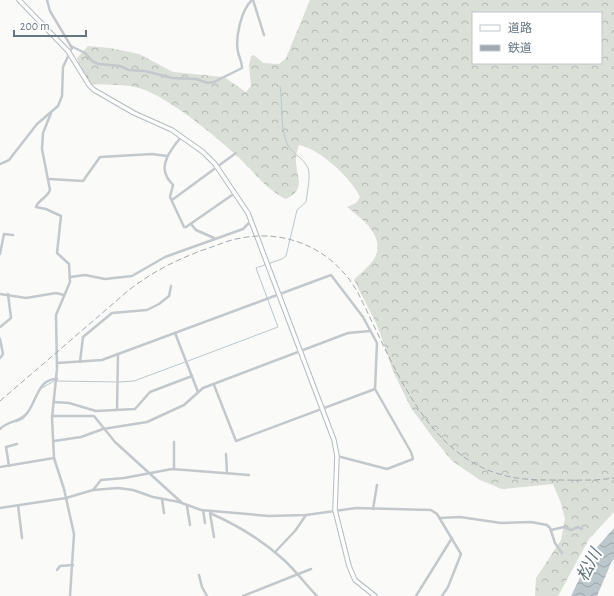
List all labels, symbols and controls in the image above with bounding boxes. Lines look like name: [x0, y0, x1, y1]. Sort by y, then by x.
scale bar: [14, 12, 86, 38]
legend: [472, 12, 602, 64]
text: 200 m: [20, 20, 50, 32]
text: 道路: [508, 21, 532, 34]
text: 鉄道: [508, 41, 532, 54]
water label: 松川: [573, 544, 605, 584]

